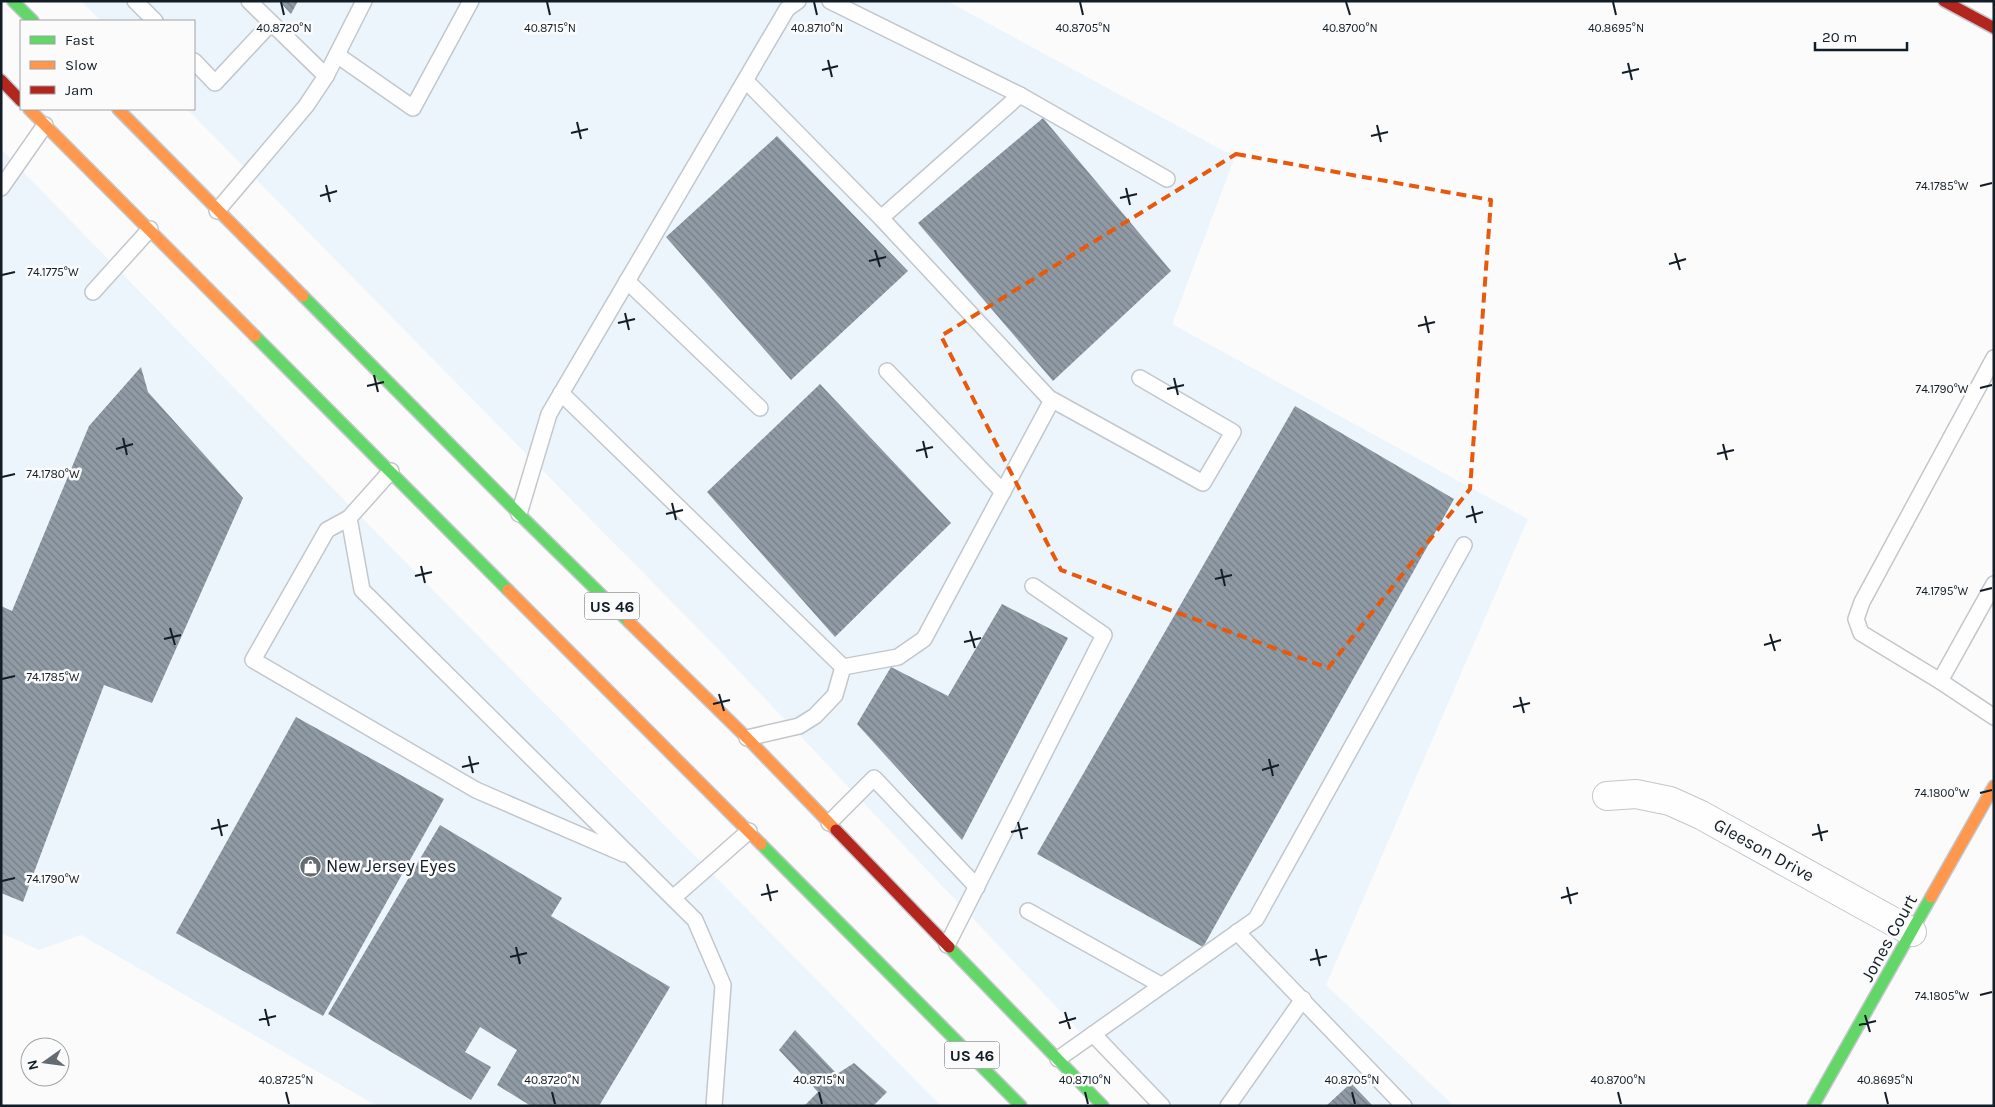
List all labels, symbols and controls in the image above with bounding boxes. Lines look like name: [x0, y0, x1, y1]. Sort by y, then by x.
legend: [20, 20, 195, 110]
scale bar: [1815, 20, 1908, 52]
text: 40.8720°N: [256, 21, 312, 35]
text: 40.8715°N: [524, 21, 576, 35]
text: 40.8710°N: [791, 21, 843, 35]
text: 40.8705°N: [1055, 21, 1111, 35]
text: 40.8700°N: [1322, 21, 1378, 35]
text: 40.8695°N: [1588, 21, 1644, 35]
text: 20 m: [1822, 28, 1857, 46]
text: Fast: [65, 31, 95, 49]
text: Slow: [65, 56, 97, 74]
text: Jam: [65, 81, 93, 99]
text: 74.1785°W: [1915, 179, 1969, 193]
text: 74.1775°W: [27, 265, 79, 279]
text: 74.1790°W: [1916, 382, 1969, 396]
text: 74.1780°W: [26, 467, 80, 481]
text: 74.1795°W: [1916, 584, 1969, 598]
road number: US 46: [584, 592, 640, 620]
text: 74.1785°W: [26, 670, 80, 684]
text: 74.1800°W: [1915, 786, 1970, 800]
street label: Gleeson Drive: [1710, 813, 1818, 887]
shop icon: New Jersey Eyes: [298, 854, 322, 878]
place label: New Jersey Eyes: [326, 855, 456, 877]
text: 74.1790°W: [27, 872, 80, 886]
street label: Jones Court: [1856, 890, 1922, 985]
text: 74.1805°W: [1915, 989, 1970, 1003]
north arrow: [20, 1037, 70, 1087]
road number: US 46: [944, 1042, 1000, 1068]
text: N: [23, 1058, 42, 1072]
text: 40.8725°N: [259, 1073, 314, 1087]
text: 40.8720°N: [524, 1073, 580, 1087]
text: 40.8715°N: [793, 1073, 845, 1087]
text: 40.8710°N: [1059, 1073, 1111, 1087]
text: 40.8705°N: [1324, 1073, 1380, 1087]
text: 40.8700°N: [1590, 1073, 1646, 1087]
text: 40.8695°N: [1857, 1073, 1913, 1087]

